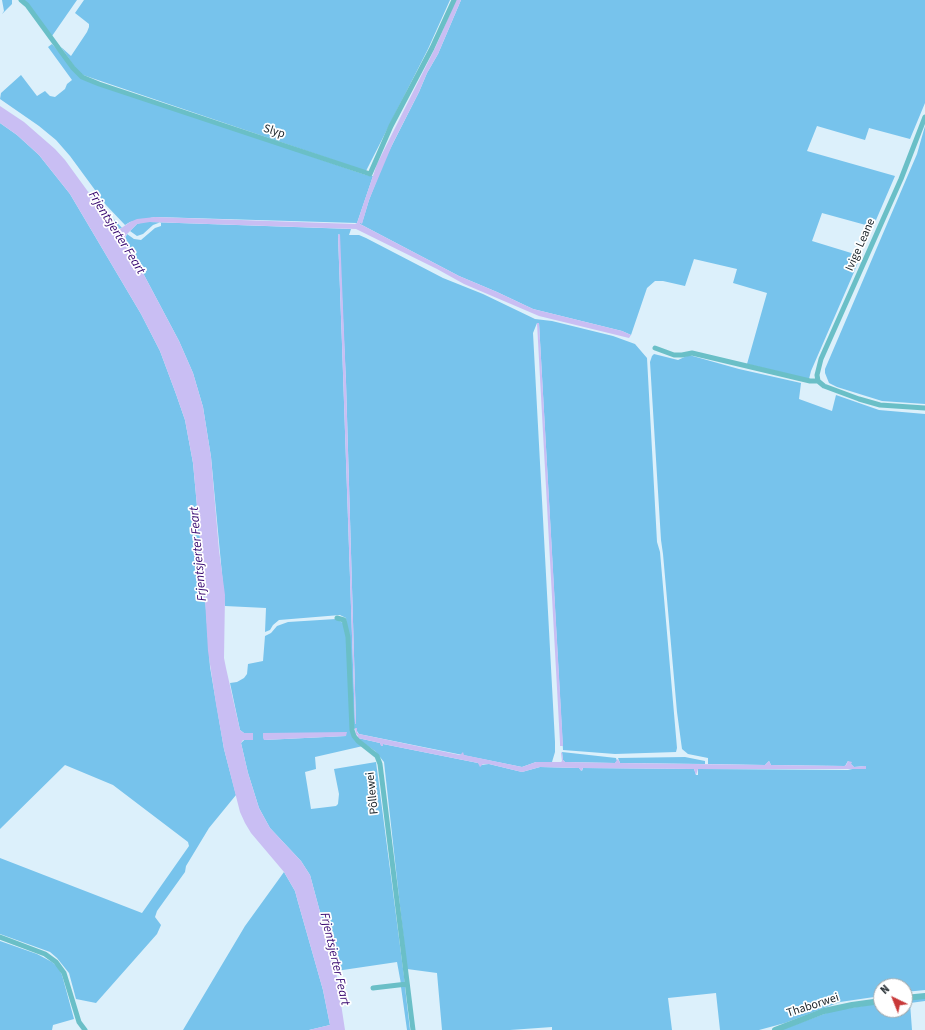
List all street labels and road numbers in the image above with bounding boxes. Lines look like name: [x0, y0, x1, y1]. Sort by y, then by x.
street label: Slyp: [261, 122, 287, 142]
street label: Ivige Leane: [843, 216, 879, 274]
street label: Pôllewei: [364, 771, 382, 815]
street label: Thaborwei: [785, 991, 841, 1021]

